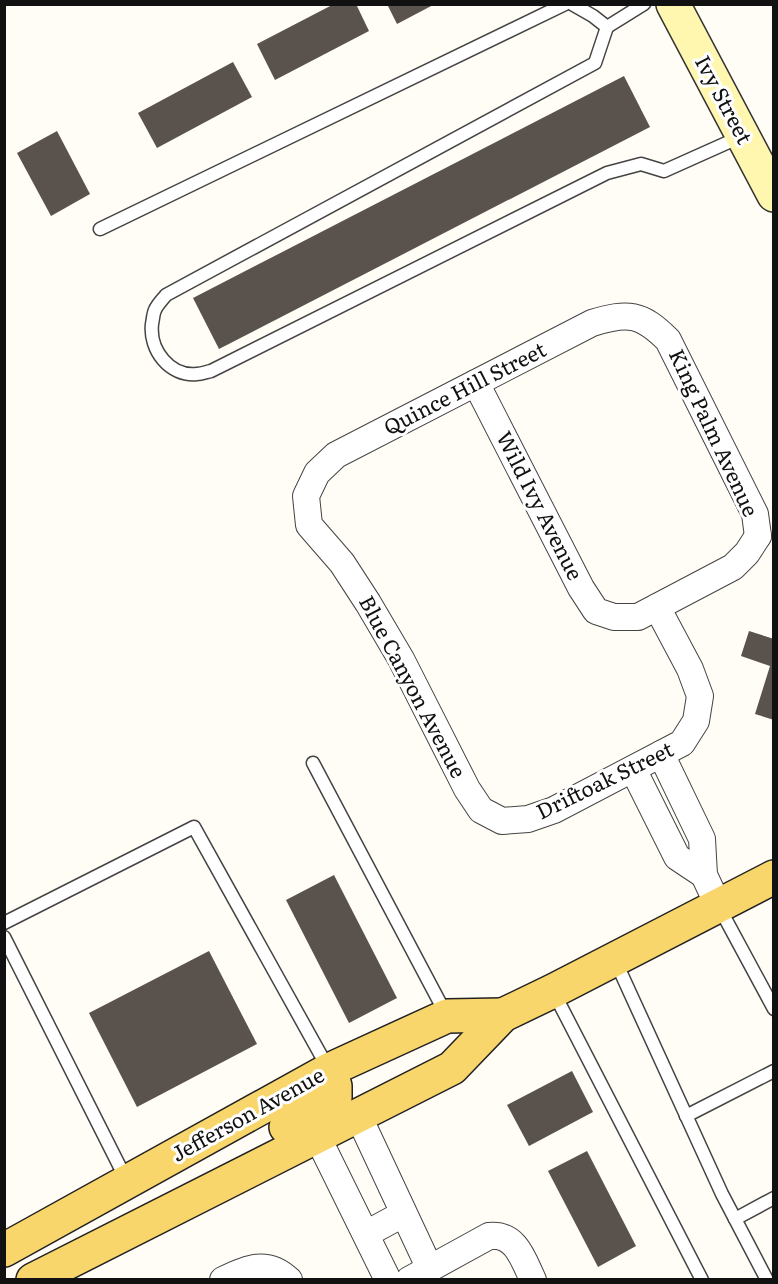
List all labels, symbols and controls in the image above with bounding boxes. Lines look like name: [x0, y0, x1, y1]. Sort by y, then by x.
street label: Ivy Street: [689, 49, 762, 149]
street label: Quince Hill Street: [377, 332, 551, 441]
street label: King Palm Avenue: [663, 343, 768, 521]
street label: Wild Ivy Avenue: [490, 425, 592, 585]
street label: Blue Canyon Avenue: [353, 589, 476, 783]
street label: Driftoak Street: [530, 732, 678, 825]
street label: Jefferson Avenue: [165, 1058, 329, 1168]

